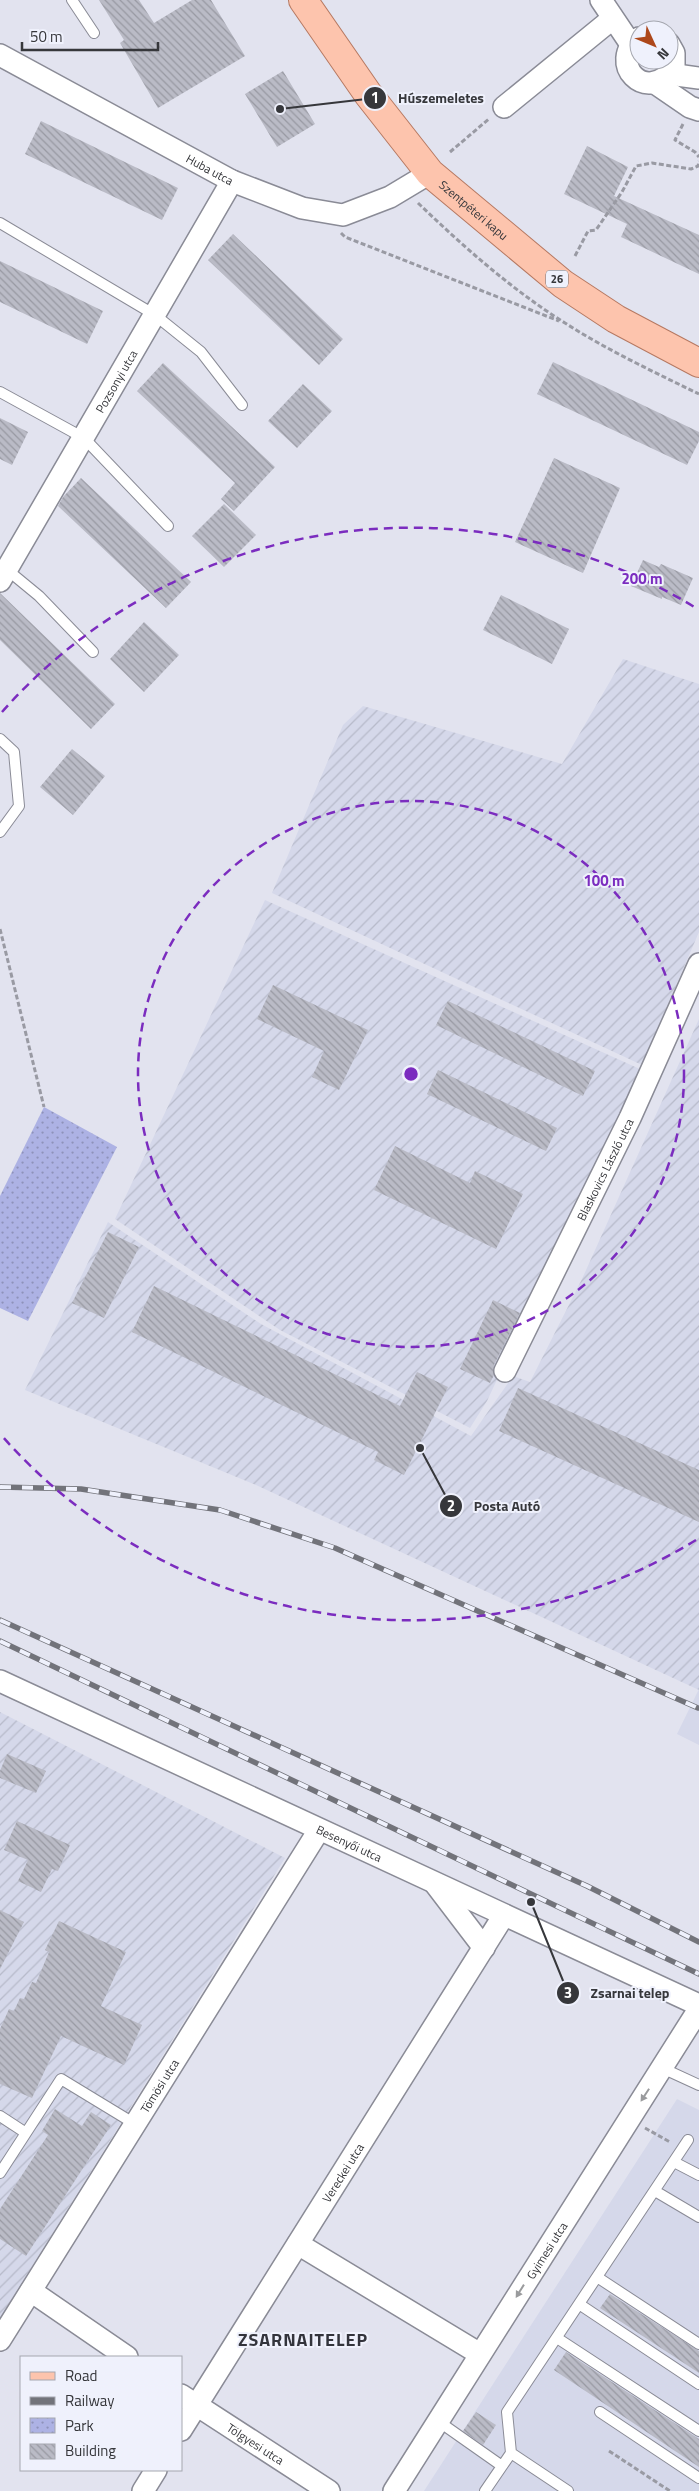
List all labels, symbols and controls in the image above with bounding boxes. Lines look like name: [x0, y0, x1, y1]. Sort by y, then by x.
scale bar: [22, 20, 159, 52]
north arrow: [629, 20, 679, 70]
text: 50 m: [30, 25, 63, 48]
text: N: [653, 44, 675, 65]
callout: Húszemeletes: [363, 83, 494, 112]
text: 1: [371, 86, 379, 109]
text: Húszemeletes: [398, 87, 484, 108]
street label: Huba utca: [183, 148, 237, 190]
street label: Szentpéteri kapu: [435, 175, 513, 244]
road number: 26: [546, 270, 568, 288]
street label: Pozsonyi utca: [90, 346, 142, 416]
text: 200 m: [621, 567, 663, 590]
text: 100 m: [583, 869, 625, 892]
centre of rings: [402, 1065, 420, 1083]
street label: Blaskovics László utca: [571, 1115, 638, 1224]
callout: Posta Autó: [438, 1491, 550, 1520]
text: 2: [447, 1494, 455, 1517]
text: Posta Autó: [474, 1495, 540, 1516]
street label: Besenyői utca: [313, 1819, 385, 1866]
callout: Zsarnai telep: [555, 1978, 679, 2007]
text: 3: [564, 1981, 572, 2004]
text: Zsarnai telep: [591, 1982, 670, 2003]
street label: Tömösi utca: [135, 2055, 183, 2116]
one-way arrow: [640, 2088, 649, 2102]
street label: Vereckei utca: [317, 2139, 368, 2206]
street label: Gyimesi utca: [521, 2218, 572, 2283]
one-way arrow: [515, 2285, 525, 2298]
district label: ZSARNAITELEP: [238, 2326, 368, 2353]
legend: [20, 2356, 182, 2471]
text: Road: [65, 2364, 97, 2387]
text: Railway: [65, 2389, 115, 2412]
text: Park: [65, 2414, 94, 2437]
street label: Tölgyesi utca: [223, 2418, 288, 2469]
text: Building: [65, 2439, 116, 2462]

